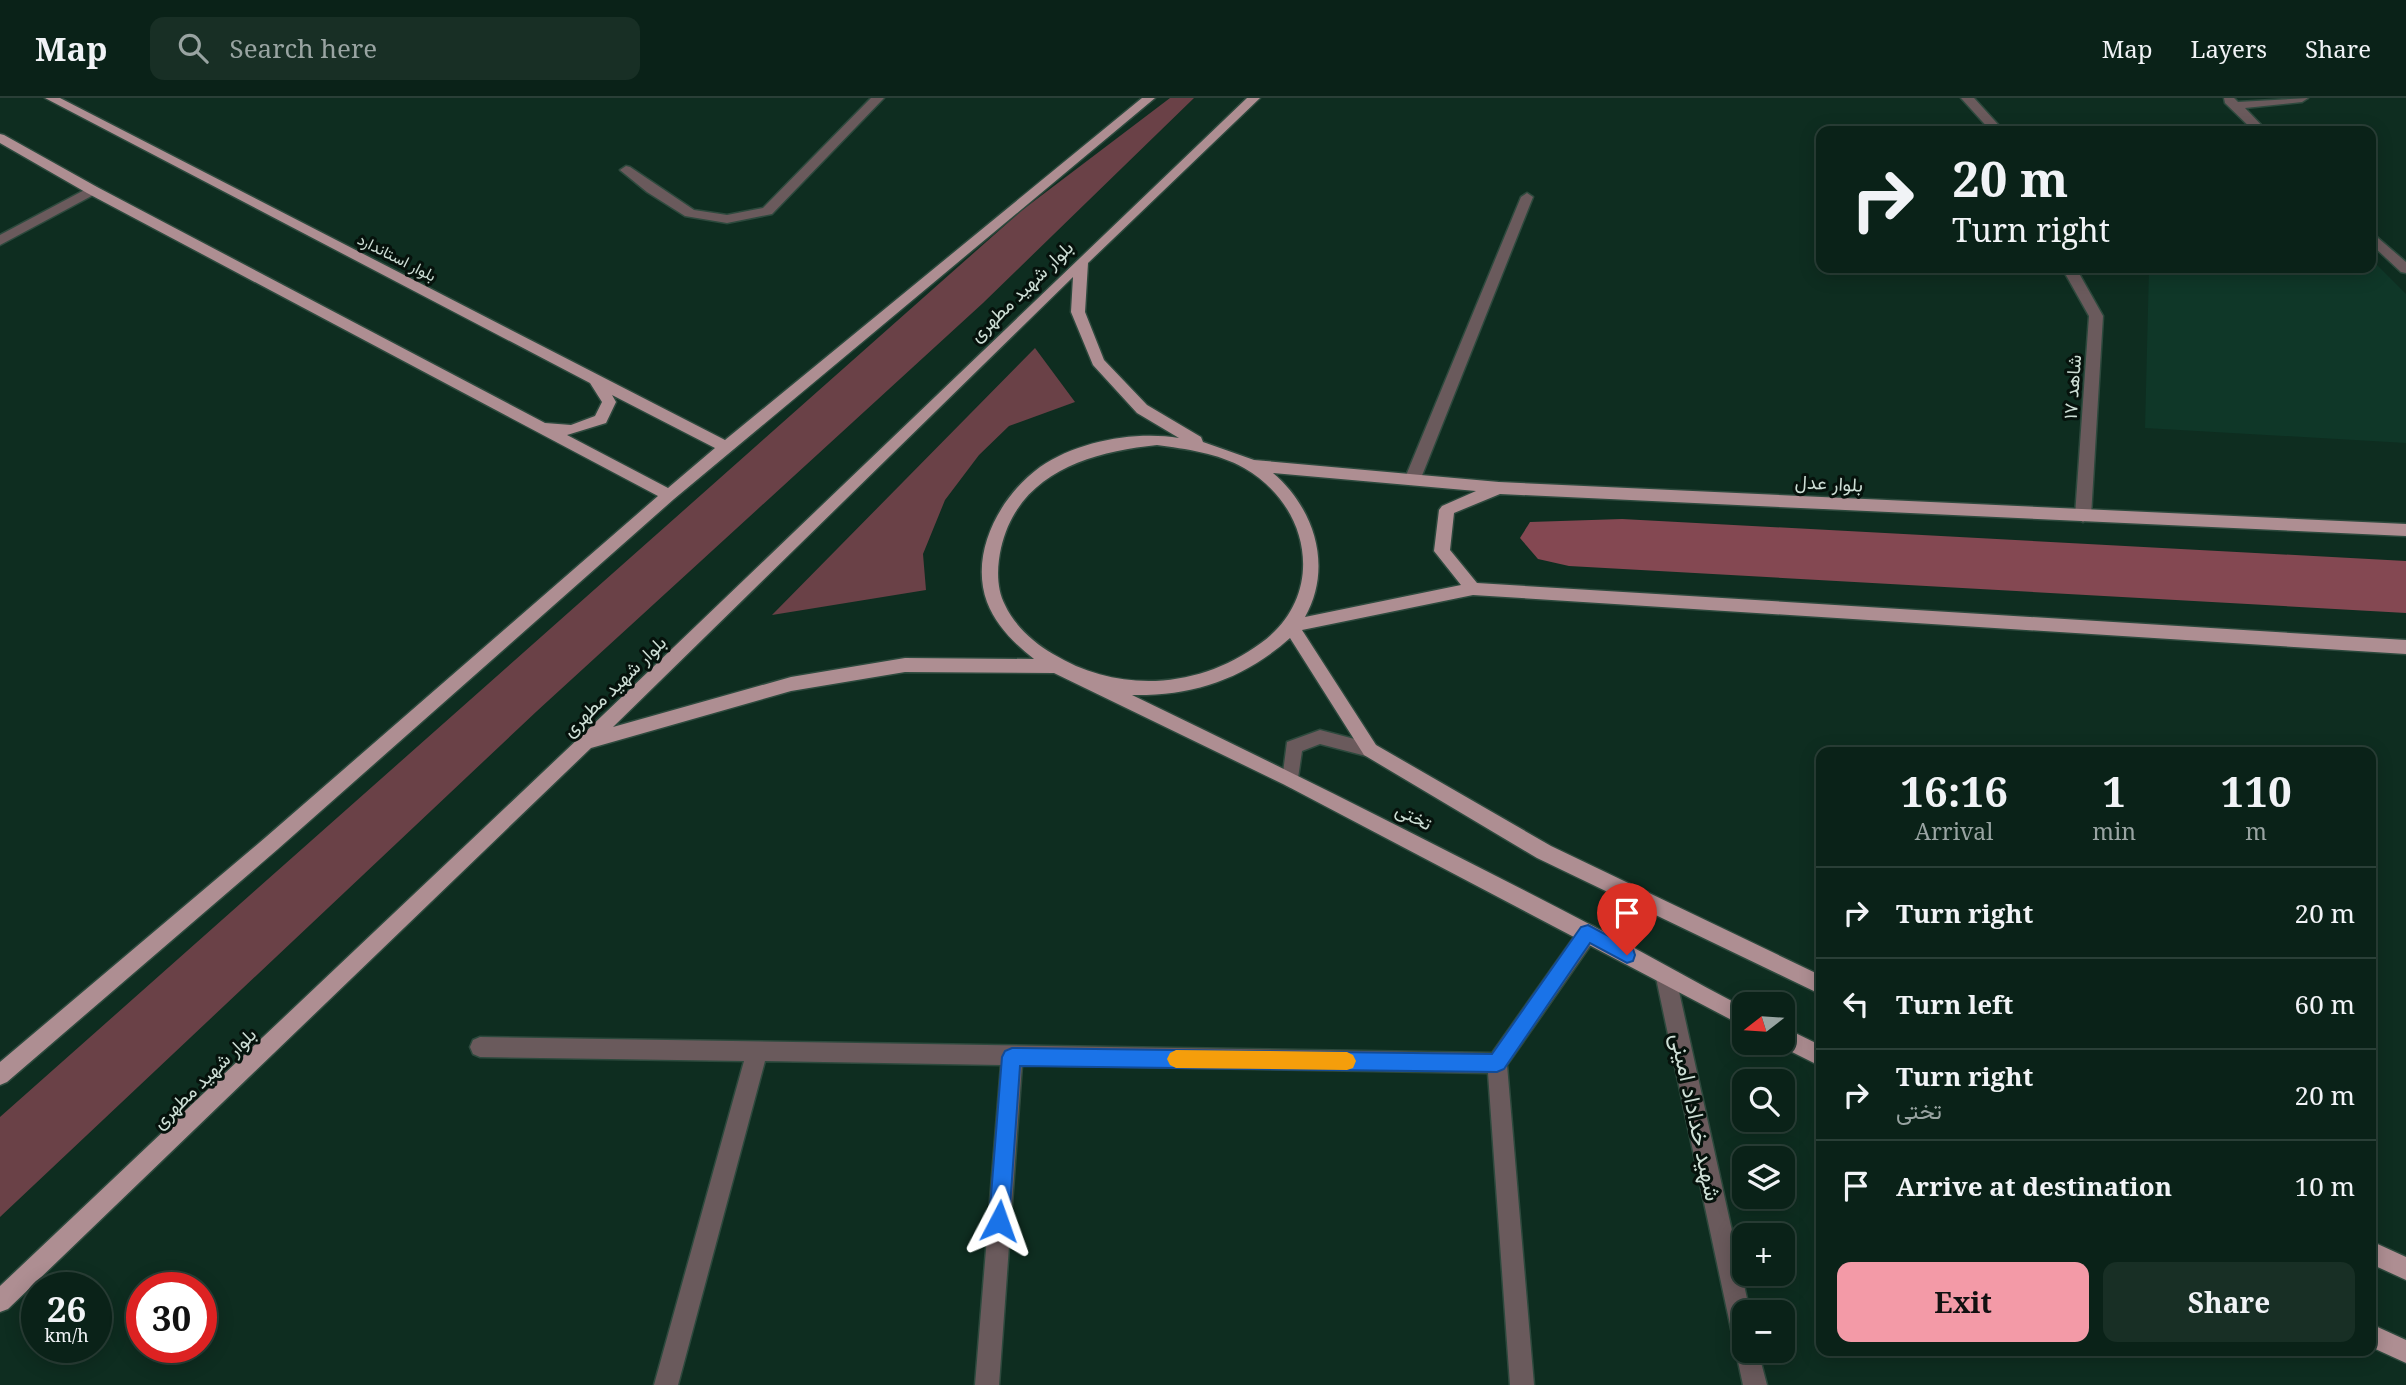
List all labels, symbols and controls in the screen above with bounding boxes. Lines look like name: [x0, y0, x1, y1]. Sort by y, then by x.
search box: [150, 17, 640, 80]
text: Map: [35, 26, 108, 71]
icon: search: [174, 29, 212, 67]
text: Search here: [230, 30, 377, 66]
text: Map: [2102, 32, 2153, 65]
text: Layers: [2191, 32, 2267, 65]
text: Share: [2305, 32, 2371, 65]
text: 20 m: [1952, 145, 2068, 211]
icon: right: [1837, 154, 1928, 245]
text: Turn right: [1952, 208, 2110, 251]
street label: بلوار استاندارد: [354, 228, 440, 286]
street label: بلوار شهید مطهری: [963, 235, 1079, 347]
street label: شاهد ۱۷: [2057, 354, 2087, 420]
street label: بلوار عدل: [1794, 468, 1864, 498]
street label: بلوار شهید مطهری: [556, 630, 672, 742]
text: 16:16: [1900, 762, 2008, 819]
text: 1: [2102, 762, 2126, 819]
text: 110: [2220, 762, 2292, 819]
street label: تختی: [1391, 796, 1437, 836]
text: Arrival: [1915, 815, 1993, 847]
text: min: [2092, 815, 2136, 847]
text: m: [2245, 815, 2267, 847]
pin: [1597, 883, 1657, 955]
icon: arrive: [1608, 894, 1646, 932]
icon: right: [1837, 894, 1875, 932]
text: Turn right: [1896, 895, 2033, 931]
text: 20 m: [2295, 895, 2355, 931]
icon: left: [1837, 985, 1875, 1023]
text: Turn left: [1896, 986, 2013, 1022]
text: 60 m: [2295, 986, 2355, 1022]
north arrow: [1732, 992, 1796, 1055]
map controls: [1732, 992, 1795, 1363]
street label: بلوار شهید مطهری: [146, 1022, 262, 1134]
street label: شهید خداداد امینی: [1664, 1030, 1730, 1204]
text: Turn right: [1896, 1058, 2033, 1094]
button: search: [1732, 1069, 1795, 1132]
icon: right: [1837, 1076, 1875, 1114]
text: 20 m: [2295, 1077, 2355, 1113]
text: تختی: [1896, 1094, 1942, 1126]
button: layers: [1732, 1146, 1795, 1209]
icon: arrive: [1837, 1167, 1875, 1205]
text: Arrive at destination: [1896, 1168, 2172, 1204]
text: 10 m: [2295, 1168, 2355, 1204]
position arrow: [962, 1184, 1036, 1258]
button: +: [1732, 1223, 1795, 1286]
button: Exit: [1837, 1262, 2089, 1342]
button: Share: [2103, 1262, 2355, 1342]
speed limit sign: 30: [126, 1272, 217, 1363]
text: 26: [47, 1285, 86, 1332]
button: −: [1732, 1300, 1795, 1363]
text: km/h: [44, 1323, 89, 1347]

